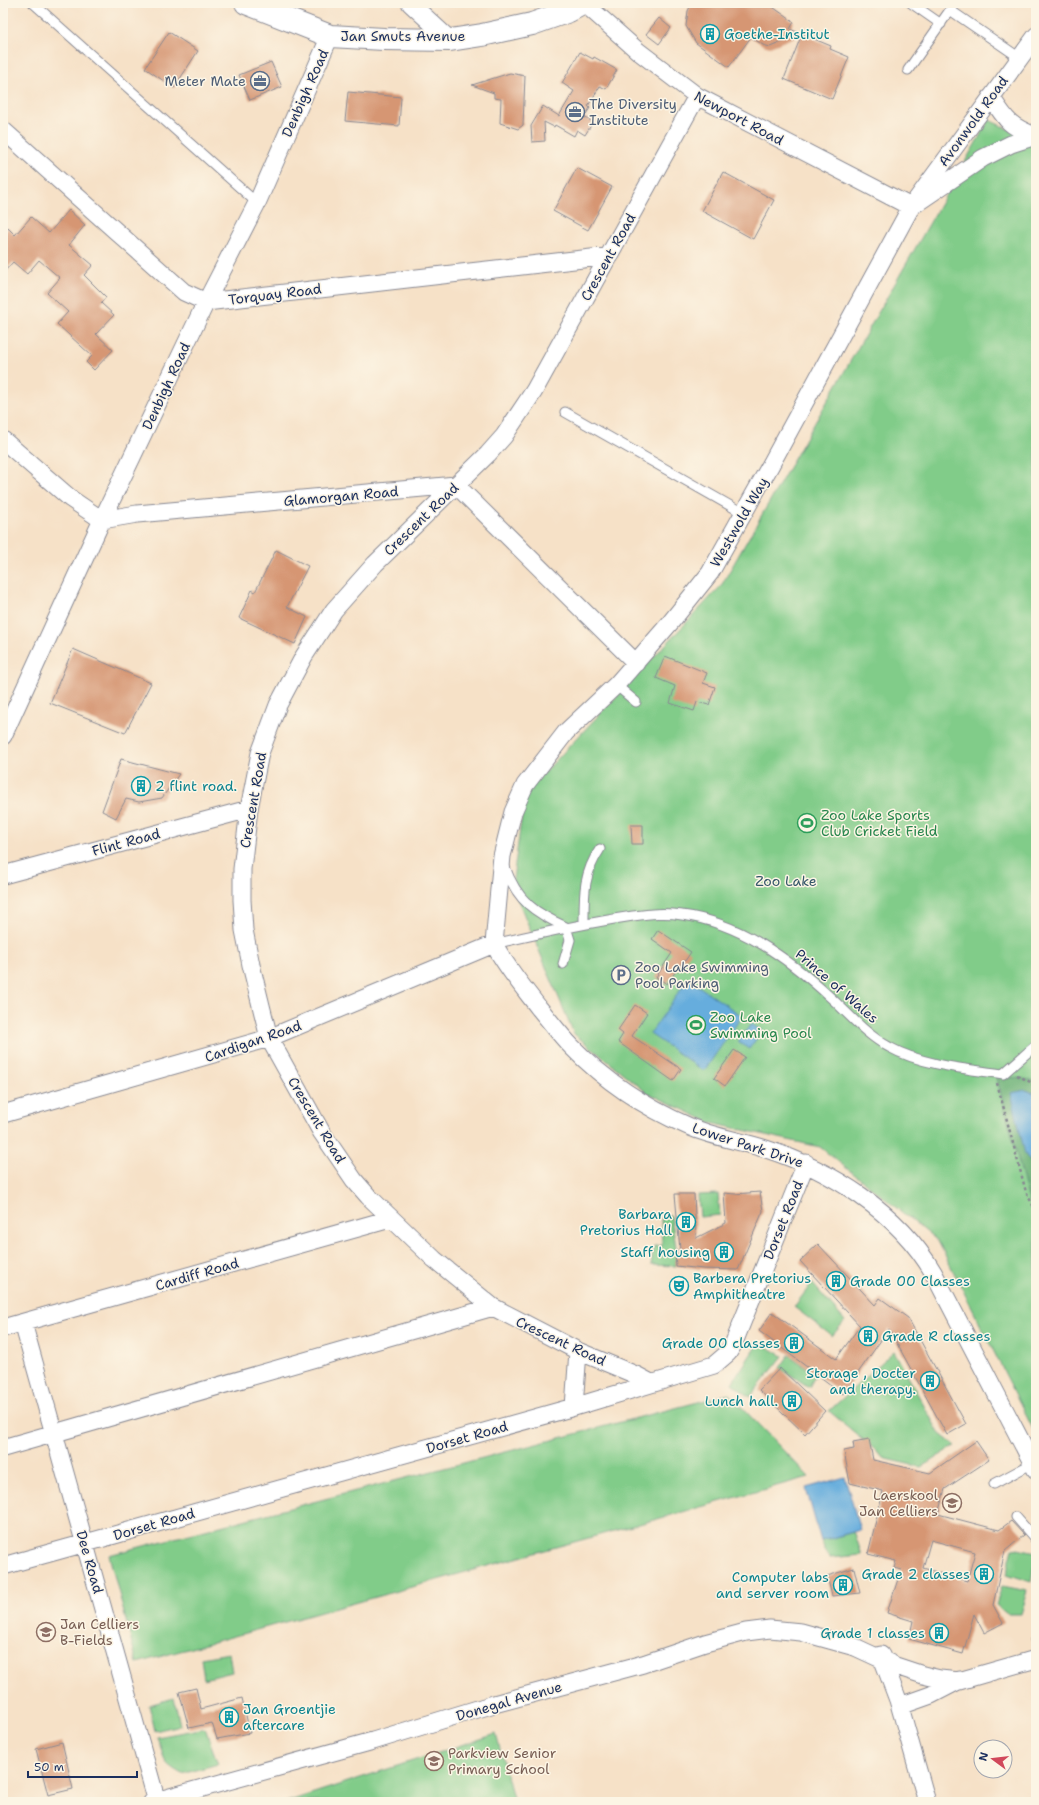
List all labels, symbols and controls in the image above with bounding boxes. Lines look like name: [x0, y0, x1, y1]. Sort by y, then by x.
building icon: Goethe-Institut: [699, 23, 721, 45]
place label: Goethe-Institut: [724, 25, 830, 43]
street label: Jan Smuts Avenue: [341, 27, 466, 45]
street label: Denbigh Road: [278, 46, 332, 140]
office icon: Meter Mate: [249, 70, 271, 92]
place label: Meter Mate: [165, 72, 246, 90]
street label: Avonwold Road: [934, 72, 1012, 170]
street label: Newport Road: [691, 87, 787, 149]
place label: The Diversity Institute: [589, 95, 677, 129]
office icon: The Diversity Institute: [564, 101, 586, 123]
street label: Crescent Road: [577, 210, 640, 304]
street label: Torquay Road: [227, 279, 323, 309]
street label: Denbigh Road: [138, 339, 194, 433]
street label: Westwold Way: [706, 474, 772, 570]
street label: Crescent Road: [380, 479, 462, 559]
street label: Glamorgan Road: [283, 482, 399, 510]
street label: Crescent Road: [236, 750, 270, 850]
building icon: 2 flint road.: [130, 775, 152, 797]
place label: 2 flint road.: [155, 777, 237, 795]
place label: Zoo Lake Sports Club Cricket Field: [821, 806, 938, 840]
sports icon: Zoo Lake Sports Club Cricket Field: [796, 812, 818, 834]
street label: Flint Road: [90, 824, 162, 860]
park label: Zoo Lake: [755, 872, 817, 890]
street label: Prince of Wales: [792, 945, 882, 1027]
place label: Zoo Lake Swimming Pool Parking: [635, 958, 769, 992]
parking icon: Zoo Lake Swimming Pool Parking: [610, 964, 632, 986]
place label: Zoo Lake Swimming Pool: [710, 1008, 812, 1042]
sports icon: Zoo Lake Swimming Pool: [685, 1014, 707, 1036]
street label: Cardigan Road: [202, 1016, 304, 1066]
street label: Crescent Road: [284, 1074, 350, 1167]
street label: Lower Park Drive: [690, 1119, 806, 1171]
street label: Dorset Road: [759, 1178, 807, 1262]
place label: Barbara Pretorius Hall: [580, 1205, 673, 1239]
building icon: Barbara Pretorius Hall: [675, 1211, 697, 1233]
building icon: Staff housing: [713, 1241, 735, 1263]
place label: Staff housing: [620, 1243, 710, 1261]
street label: Cardiff Road: [153, 1253, 241, 1294]
place label: Barbera Pretorius Amphitheatre: [693, 1269, 811, 1303]
building icon: Grade 00 Classes: [825, 1270, 847, 1292]
place label: Grade 00 Classes: [850, 1272, 970, 1290]
theatre icon: Barbera Pretorius Amphitheatre: [668, 1275, 690, 1297]
street label: Crescent Road: [513, 1312, 609, 1370]
building icon: Grade R classes: [857, 1325, 879, 1347]
place label: Grade R classes: [882, 1327, 990, 1345]
building icon: Grade 00 classes: [783, 1332, 805, 1354]
place label: Grade 00 classes: [662, 1334, 780, 1352]
place label: Storage , Docter and therapy.: [806, 1364, 916, 1398]
building icon: Storage , Docter and therapy.: [919, 1370, 941, 1392]
building icon: Lunch hall.: [781, 1390, 803, 1412]
place label: Lunch hall.: [705, 1392, 778, 1410]
street label: Dorset Road: [424, 1417, 510, 1457]
place label: Laerskool Jan Celliers: [859, 1486, 939, 1520]
school or university icon: Laerskool Jan Celliers: [941, 1492, 963, 1514]
street label: Dorset Road: [111, 1504, 197, 1544]
street label: Dee Road: [72, 1528, 108, 1596]
building icon: Grade 2 classes: [973, 1563, 995, 1585]
place label: Grade 2 classes: [861, 1565, 970, 1583]
place label: Computer labs and server room: [716, 1568, 829, 1602]
building icon: Computer labs and server room: [832, 1574, 854, 1596]
place label: Jan Celliers B-Fields: [60, 1615, 139, 1649]
school or university icon: Jan Celliers B-Fields: [35, 1621, 57, 1643]
building icon: Grade 1 classes: [928, 1622, 950, 1644]
place label: Grade 1 classes: [820, 1624, 925, 1642]
street label: Donegal Avenue: [454, 1677, 564, 1725]
place label: Jan Groentjie aftercare: [243, 1700, 336, 1734]
building icon: Jan Groentjie aftercare: [218, 1706, 240, 1728]
north arrow: [973, 1739, 1013, 1779]
place label: Parkview Senior Primary School: [448, 1744, 557, 1778]
school or university icon: Parkview Senior Primary School: [423, 1750, 445, 1772]
text: N: [975, 1750, 992, 1763]
scale bar: [28, 1753, 137, 1779]
text: 50 m: [34, 1759, 64, 1775]

